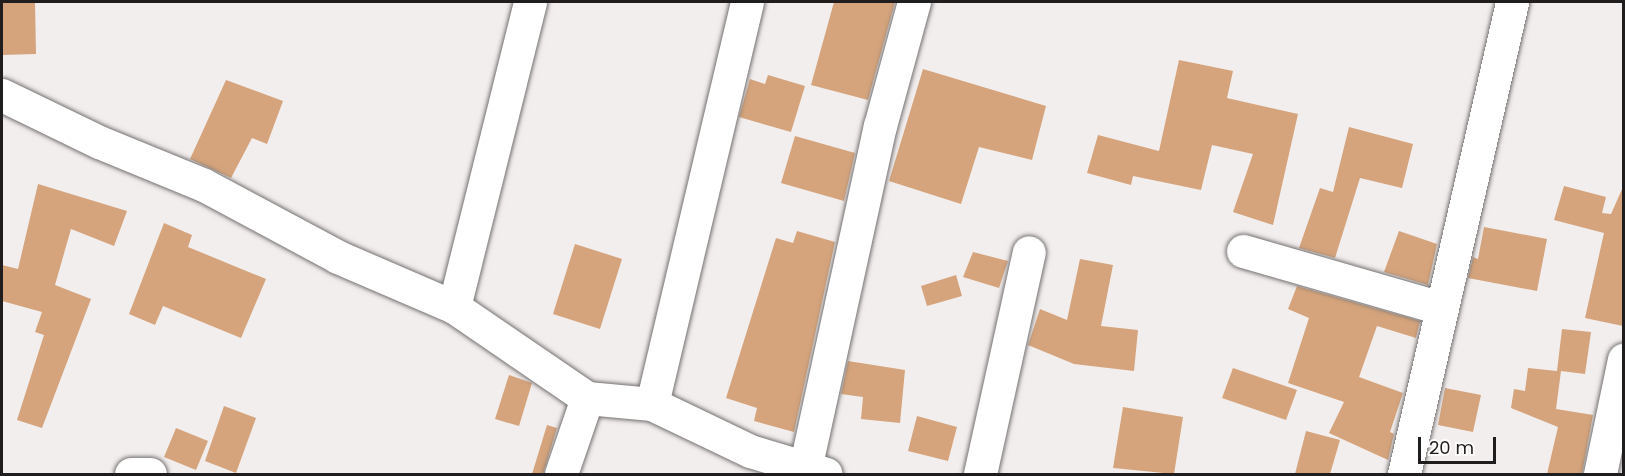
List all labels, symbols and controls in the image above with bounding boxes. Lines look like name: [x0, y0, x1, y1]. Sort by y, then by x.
scale bar: [1421, 425, 1499, 463]
text: 20 m: [1429, 435, 1474, 460]

